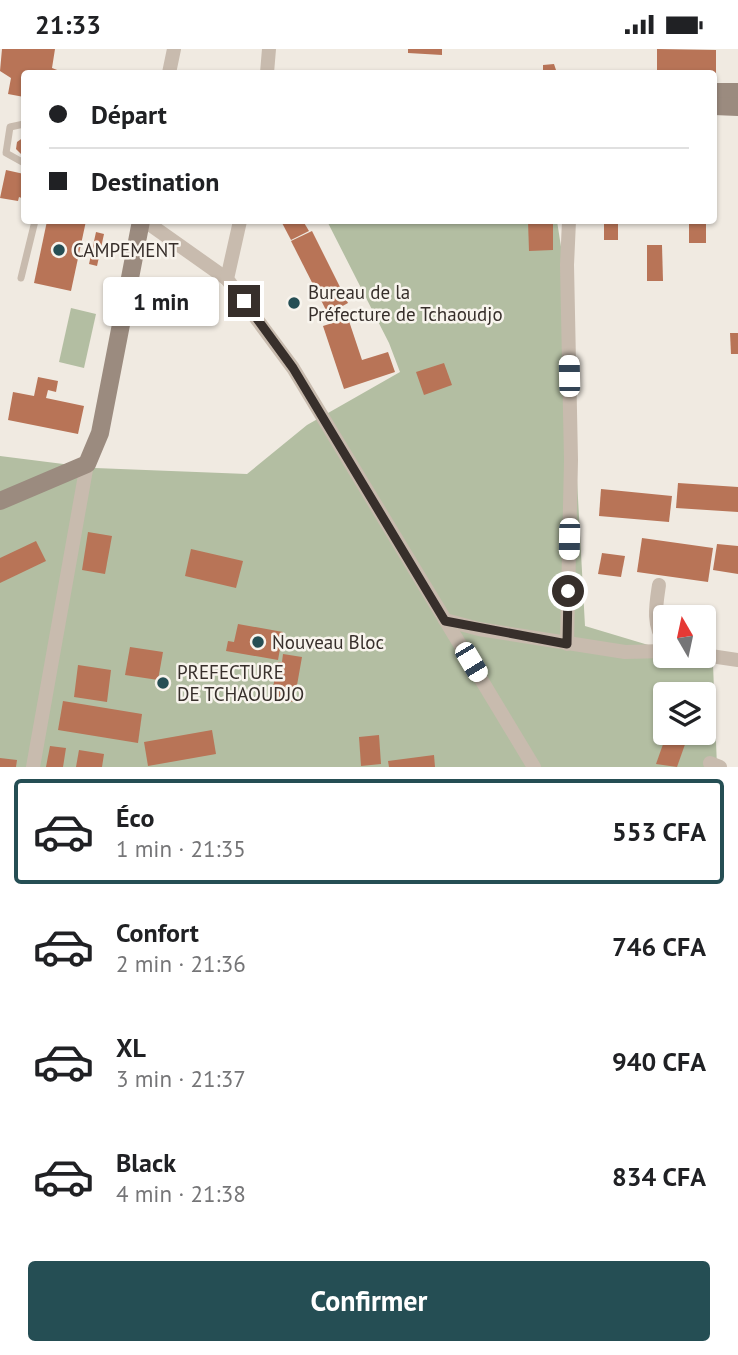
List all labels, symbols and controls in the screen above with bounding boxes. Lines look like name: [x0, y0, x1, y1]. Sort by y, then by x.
text: 21:33: [35, 8, 101, 41]
text: Départ: [91, 98, 167, 131]
text: Destination: [91, 165, 219, 198]
place label: CAMPEMENT: [73, 238, 179, 262]
marker: CAMPEMENT: [51, 242, 67, 258]
callout: 1 min: [104, 277, 219, 325]
place label: Bureau de la Préfecture de Tchaoudjo: [308, 280, 503, 326]
route end: [228, 285, 260, 317]
text: 1 min: [133, 287, 189, 316]
marker: Bureau de la Préfecture de Tchaoudjo: [286, 295, 302, 311]
car: [559, 355, 580, 397]
car: [559, 518, 580, 560]
route start: [552, 575, 584, 607]
north arrow: [653, 605, 716, 669]
map controls: [653, 605, 716, 745]
place label: Nouveau Bloc: [272, 630, 384, 654]
marker: Nouveau Bloc: [250, 634, 266, 650]
car: [452, 639, 491, 685]
place label: PREFECTURE DE TCHAOUDJO: [177, 660, 304, 706]
marker: PREFECTURE DE TCHAOUDJO: [155, 675, 171, 691]
button: layers: [653, 682, 716, 745]
icon: car: [32, 800, 95, 863]
text: Éco: [116, 801, 154, 834]
text: 553 CFA: [612, 815, 706, 848]
text: 1 min · 21:35: [116, 834, 246, 863]
icon: car: [32, 915, 95, 978]
text: Confort: [116, 916, 199, 949]
text: 746 CFA: [612, 930, 706, 963]
text: 2 min · 21:36: [116, 949, 246, 978]
icon: car: [32, 1030, 95, 1093]
text: XL: [116, 1031, 146, 1064]
text: 940 CFA: [612, 1045, 706, 1078]
text: 3 min · 21:37: [116, 1064, 246, 1093]
icon: car: [32, 1145, 95, 1208]
text: Black: [116, 1146, 176, 1179]
text: 834 CFA: [612, 1160, 706, 1193]
text: 4 min · 21:38: [116, 1179, 246, 1208]
button: Confirmer: [28, 1261, 710, 1341]

